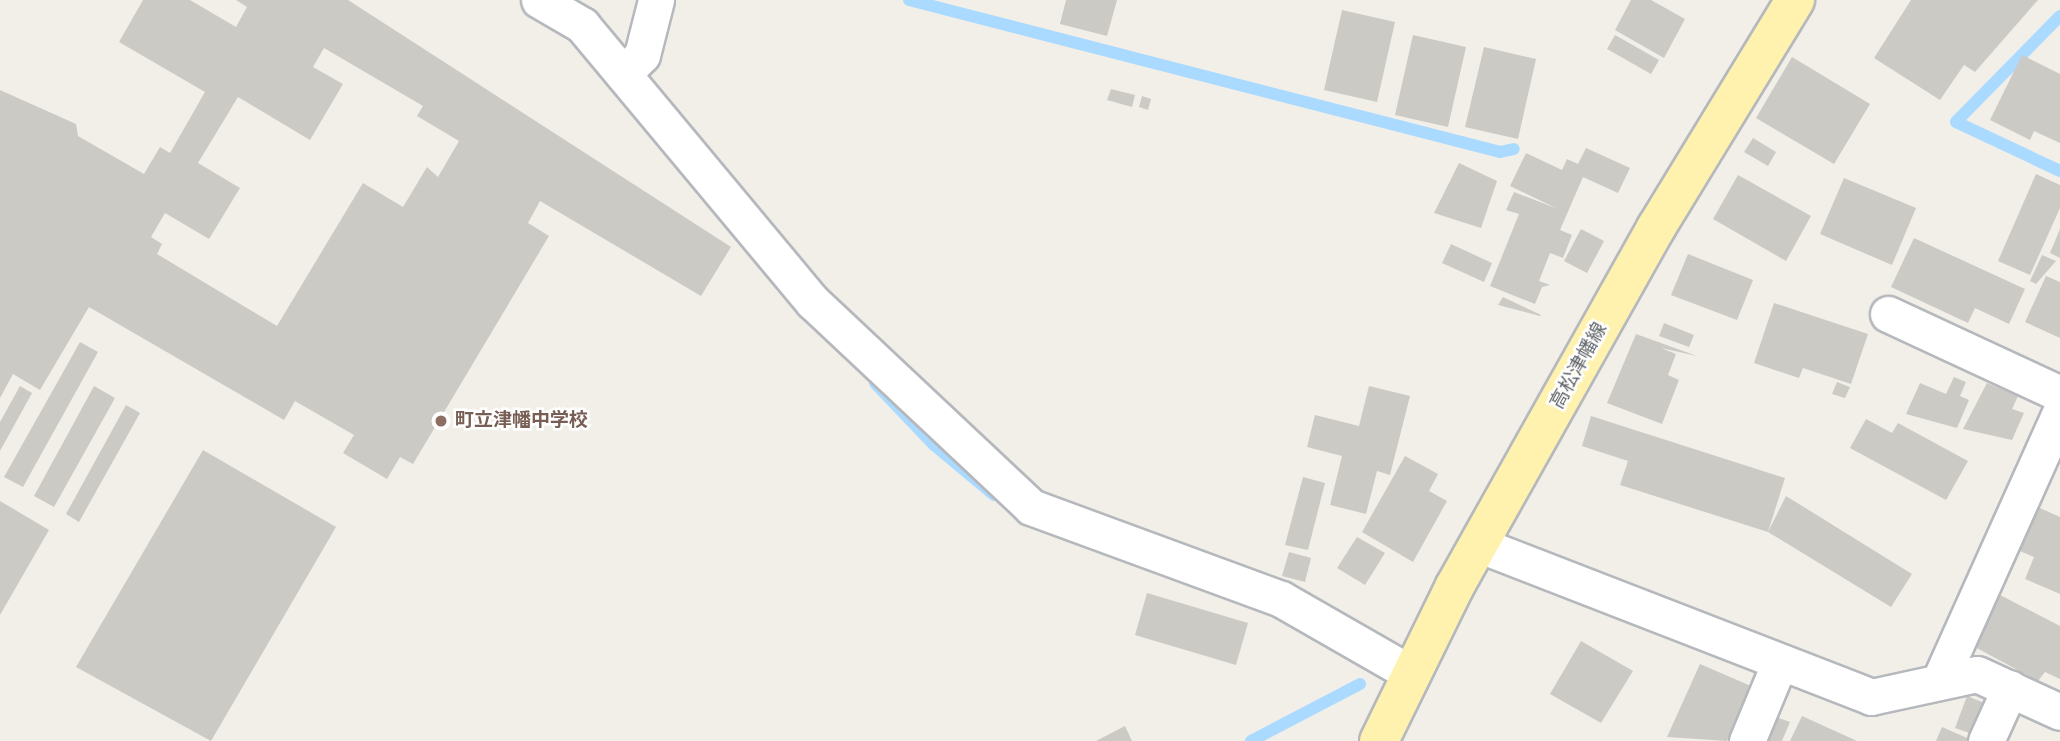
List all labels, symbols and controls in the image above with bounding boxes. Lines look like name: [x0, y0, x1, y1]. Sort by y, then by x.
street label: 高松津幡線: [1546, 319, 1612, 413]
place label: 町立津幡中学校: [455, 410, 588, 432]
marker: 町立津幡中学校: [433, 413, 449, 429]

